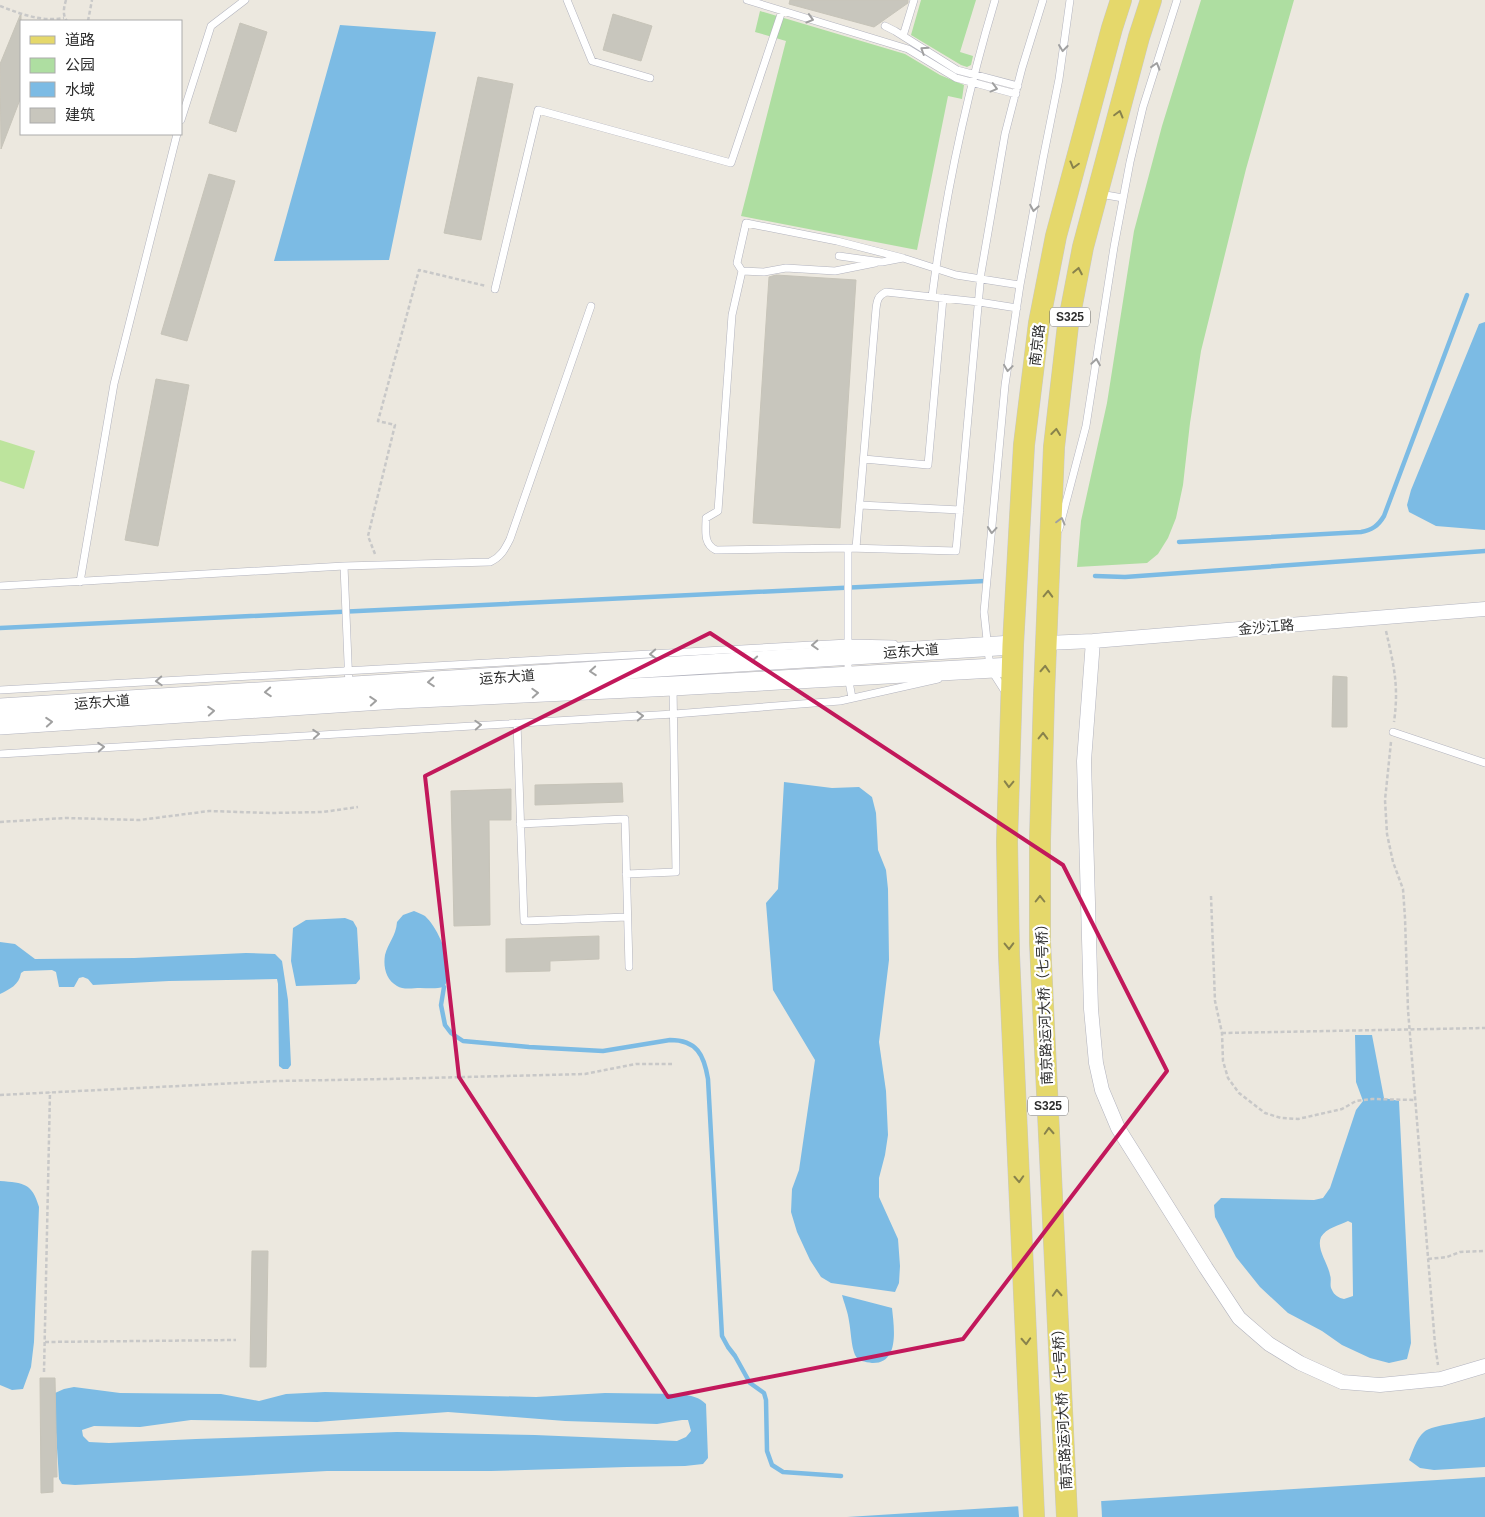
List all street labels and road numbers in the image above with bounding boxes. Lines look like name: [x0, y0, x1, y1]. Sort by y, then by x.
road number: S325: [1050, 308, 1090, 326]
street label: 南京路: [1027, 323, 1047, 367]
street label: 金沙江路: [1237, 617, 1295, 637]
street label: 运东大道: [883, 641, 939, 661]
street label: 运东大道: [479, 667, 535, 687]
street label: 运东大道: [74, 692, 130, 712]
street label: 南京路运河大桥（七号桥）: [1033, 917, 1055, 1085]
road number: S325: [1028, 1096, 1068, 1116]
street label: 南京路运河大桥（七号桥）: [1050, 1322, 1074, 1490]

